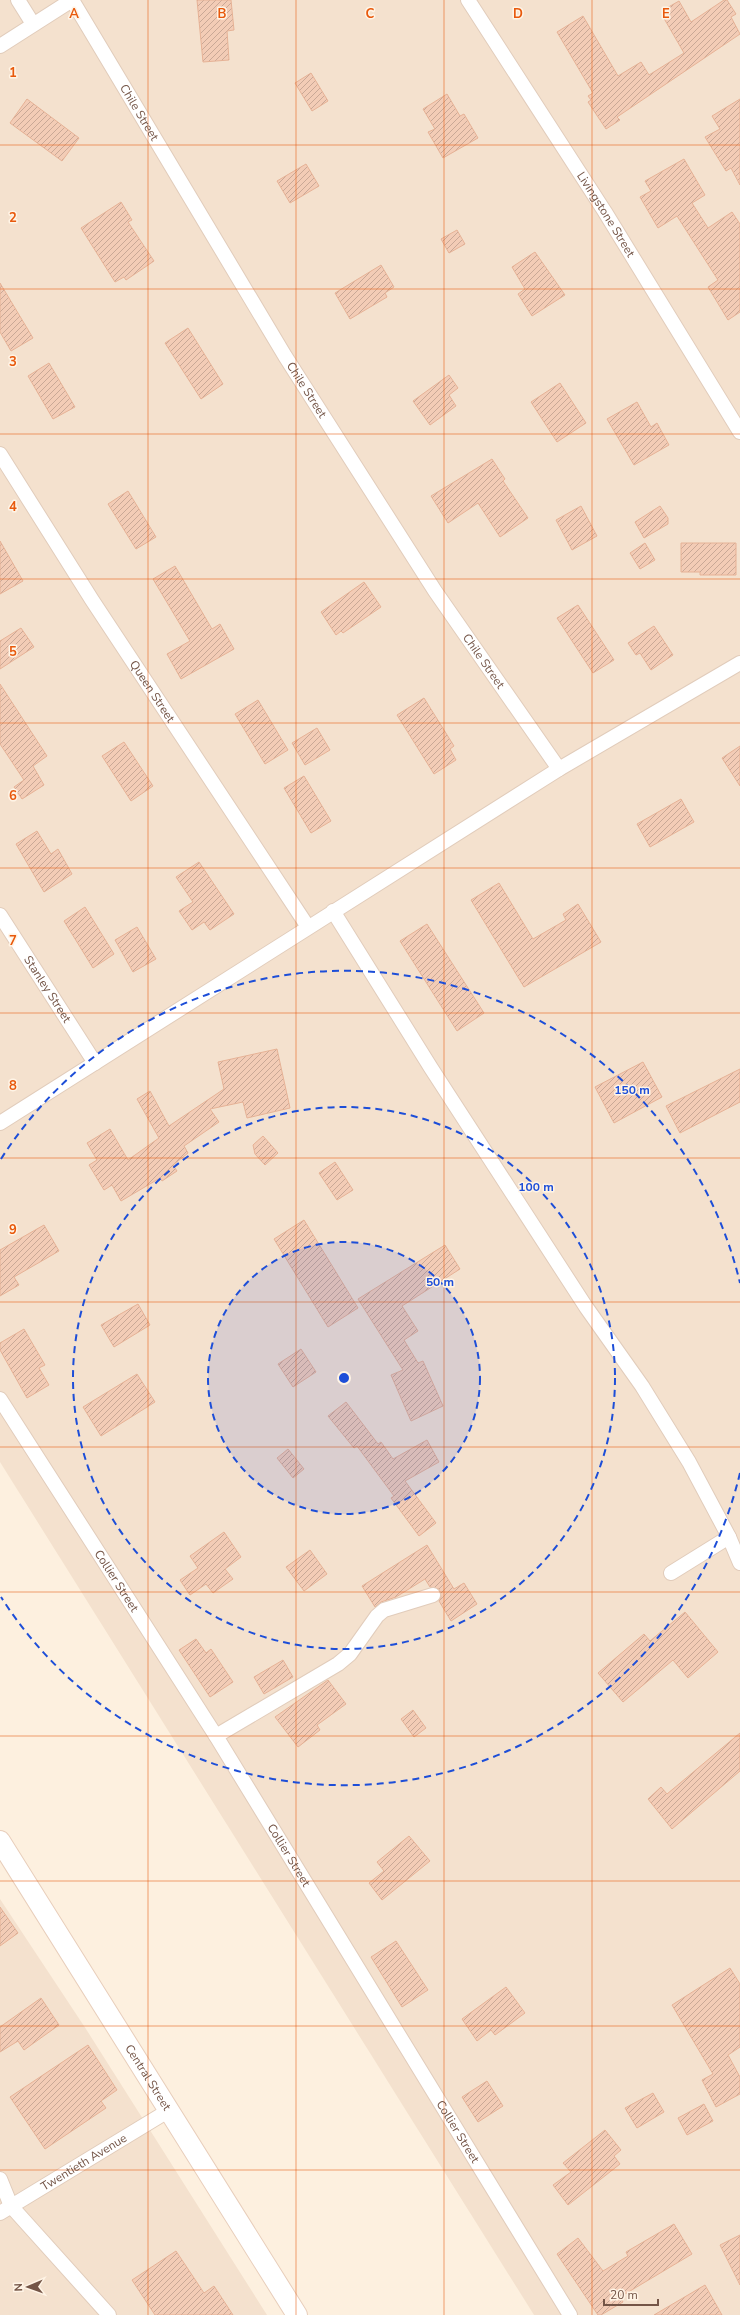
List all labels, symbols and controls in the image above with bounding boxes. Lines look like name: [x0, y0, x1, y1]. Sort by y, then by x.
text: A: [69, 5, 79, 23]
text: B: [218, 5, 227, 23]
text: C: [366, 5, 375, 23]
text: D: [513, 5, 523, 23]
text: E: [662, 5, 670, 23]
text: 1: [9, 64, 17, 82]
street label: Chile Street: [116, 81, 163, 144]
street label: Livingstone Street: [573, 169, 639, 261]
text: 2: [9, 209, 17, 227]
text: 3: [9, 353, 17, 371]
street label: Chile Street: [283, 359, 331, 422]
text: 4: [9, 498, 17, 516]
street label: Chile Street: [459, 630, 509, 692]
text: 5: [9, 643, 17, 661]
street label: Queen Street: [126, 657, 179, 726]
text: 6: [9, 787, 17, 805]
text: 7: [9, 932, 17, 950]
street label: Stanley Street: [20, 952, 75, 1026]
text: 8: [9, 1077, 17, 1095]
text: 150 m: [614, 1082, 650, 1098]
text: 100 m: [518, 1179, 554, 1195]
text: 9: [9, 1221, 17, 1239]
text: 50 m: [426, 1274, 454, 1290]
centre of rings: [337, 1371, 351, 1385]
street label: Collier Street: [91, 1547, 143, 1616]
street label: Collier Street: [264, 1821, 315, 1890]
street label: Central Street: [121, 2041, 175, 2114]
street label: Collier Street: [433, 2097, 484, 2167]
street label: Twentieth Avenue: [38, 2130, 130, 2194]
north arrow: [8, 2267, 48, 2307]
scale bar: [604, 2281, 658, 2307]
text: N: [11, 2283, 26, 2292]
text: 20 m: [610, 2287, 638, 2303]

